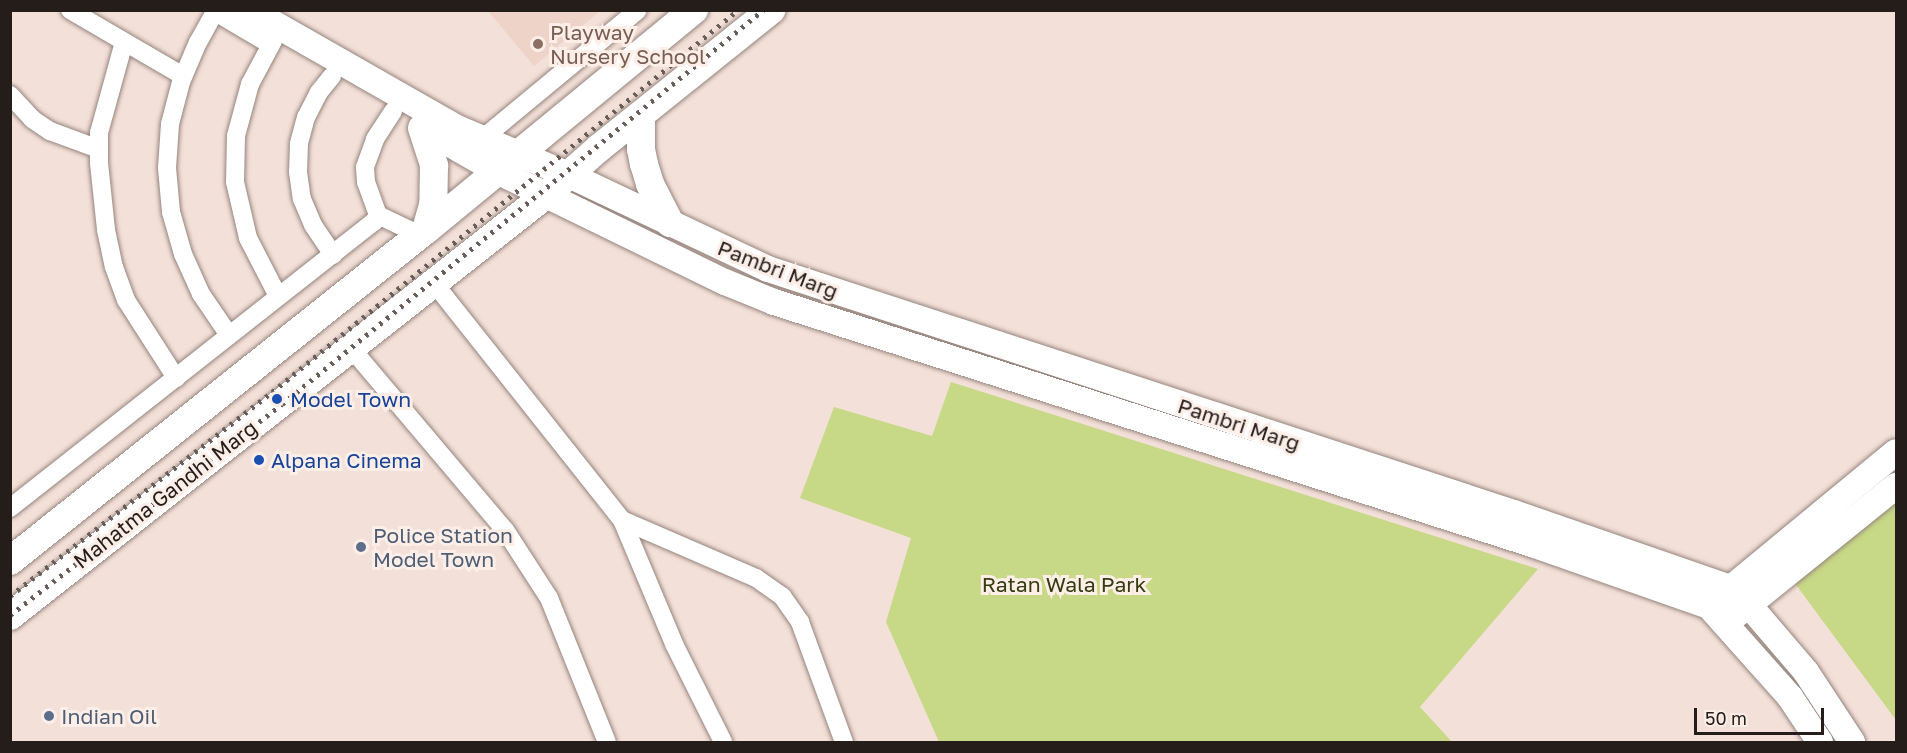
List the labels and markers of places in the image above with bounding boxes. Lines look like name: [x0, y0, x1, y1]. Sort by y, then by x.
place label: Playway Nursery School: [550, 19, 706, 69]
marker: Playway Nursery School: [531, 37, 545, 51]
place label: Model Town: [290, 386, 411, 412]
marker: Model Town: [268, 390, 286, 408]
place label: Alpana Cinema: [271, 447, 422, 473]
marker: Alpana Cinema: [252, 453, 266, 467]
place label: Police Station Model Town: [373, 522, 513, 572]
marker: Police Station Model Town: [354, 540, 368, 554]
place label: Indian Oil: [61, 703, 157, 729]
marker: Indian Oil: [42, 709, 56, 723]

